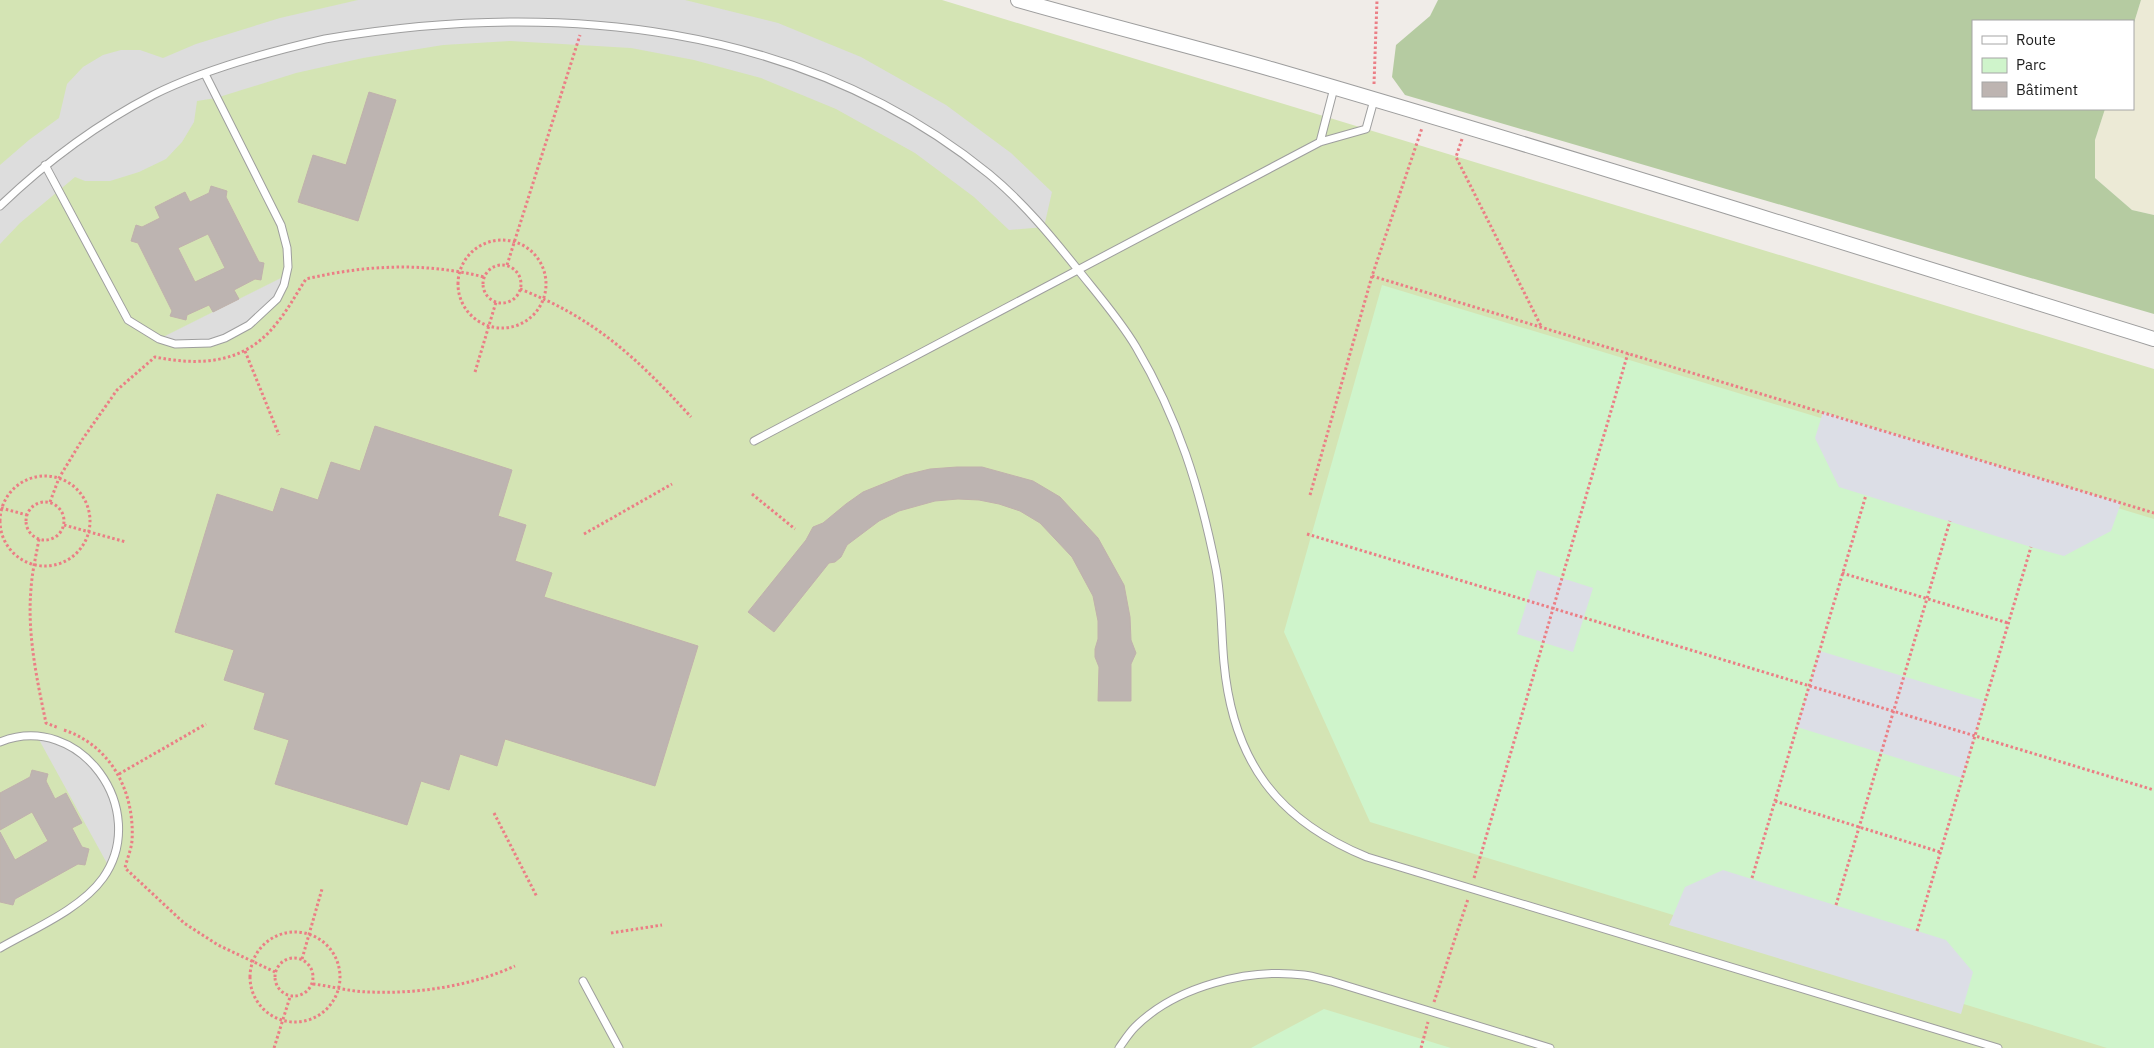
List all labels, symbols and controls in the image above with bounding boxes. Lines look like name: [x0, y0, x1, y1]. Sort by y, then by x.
legend: [1972, 20, 2134, 110]
text: Route: [2016, 30, 2056, 49]
text: Parc: [2016, 55, 2046, 74]
text: Bâtiment: [2016, 80, 2078, 99]

